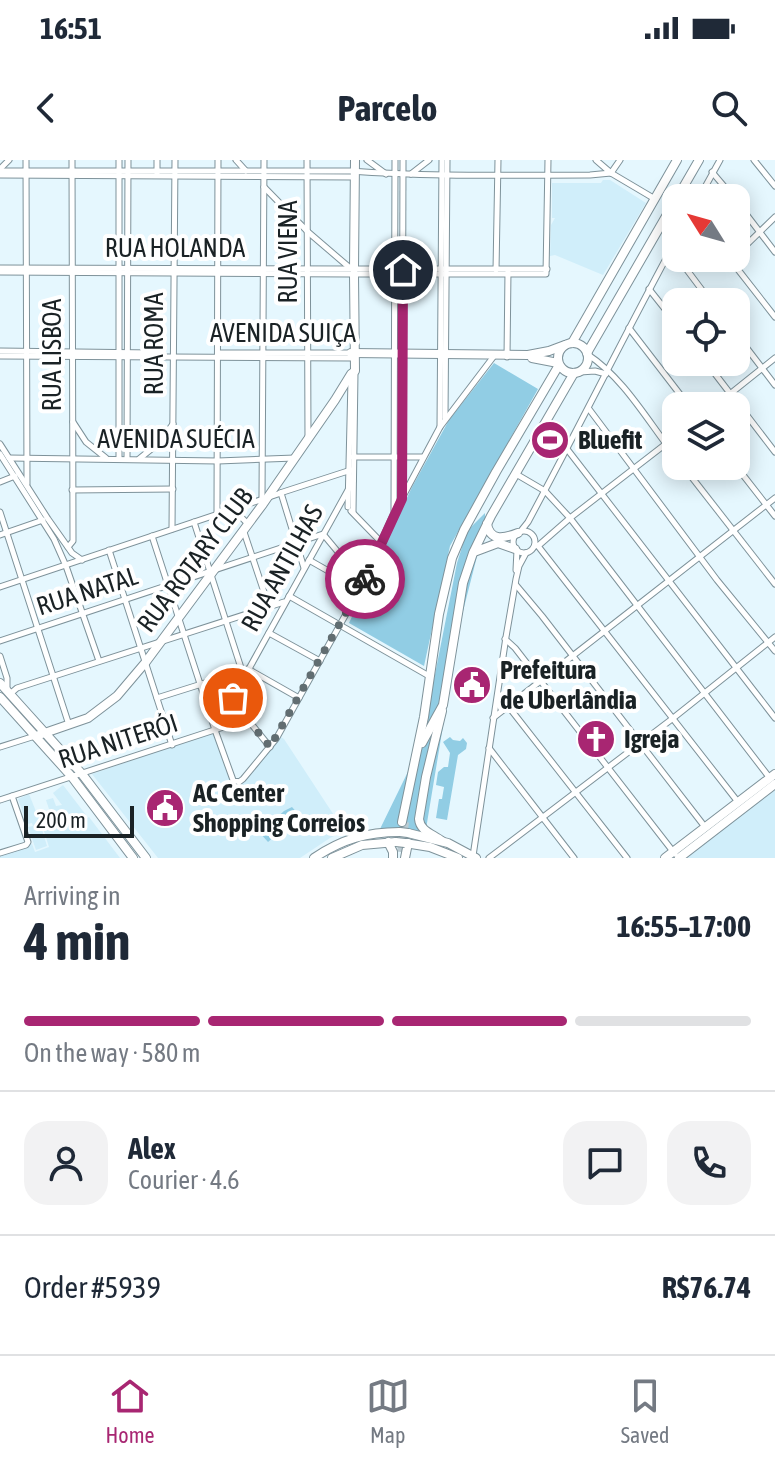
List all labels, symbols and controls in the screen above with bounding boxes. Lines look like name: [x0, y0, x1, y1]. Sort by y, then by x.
text: 16:51: [40, 11, 102, 45]
icon: back: [24, 86, 68, 130]
icon: search: [707, 86, 751, 130]
text: Parcelo: [337, 87, 438, 129]
north arrow: [662, 184, 750, 272]
map controls: [662, 184, 750, 480]
street label: RUA VIENA: [273, 200, 303, 304]
street label: RUA HOLANDA: [105, 233, 245, 263]
pin: [369, 236, 437, 304]
icon: home: [381, 248, 425, 292]
button: locate: [662, 288, 750, 376]
street label: RUA ROMA: [139, 292, 169, 395]
street label: RUA LISBOA: [37, 298, 67, 411]
street label: AVENIDA SUIÇA: [210, 318, 356, 348]
button: layers: [662, 392, 750, 480]
sports icon: Bluefit: [529, 419, 571, 461]
street label: AVENIDA SUÉCIA: [97, 424, 255, 454]
place label: Bluefit: [578, 425, 643, 455]
street label: RUA ROTARY CLUB: [131, 482, 259, 638]
street label: RUA ANTILHAS: [235, 500, 329, 636]
courier: [325, 539, 405, 619]
icon: bike: [343, 557, 387, 601]
street label: RUA NATAL: [33, 561, 141, 621]
place label: Prefeitura de Uberlândia: [500, 655, 637, 715]
pin: [199, 664, 267, 732]
public building icon: Prefeitura de Uberlândia: [451, 664, 493, 706]
icon: bag: [211, 676, 255, 720]
street label: RUA NITERÓI: [55, 708, 181, 774]
church icon: Igreja: [575, 718, 617, 760]
place label: Igreja: [624, 724, 679, 754]
place label: AC Center Shopping Correios: [192, 778, 365, 838]
public building icon: AC Center Shopping Correios: [144, 787, 186, 829]
scale bar: [24, 802, 134, 838]
text: 200 m: [36, 807, 86, 833]
text: Arriving in: [24, 881, 121, 911]
text: 16:55–17:00: [616, 909, 751, 943]
text: 4 min: [24, 911, 130, 971]
text: On the way · 580 m: [24, 1038, 201, 1068]
button: person: [24, 1121, 108, 1205]
button: chat: [563, 1121, 647, 1205]
button: phone: [667, 1121, 751, 1205]
text: Alex: [128, 1131, 176, 1165]
text: Courier · 4.6: [128, 1165, 239, 1195]
text: Order #5939: [24, 1270, 161, 1304]
text: R$76.74: [662, 1270, 751, 1304]
tab: Home: [106, 1374, 155, 1448]
tab: Map: [366, 1374, 410, 1448]
tab: Saved: [621, 1374, 669, 1448]

